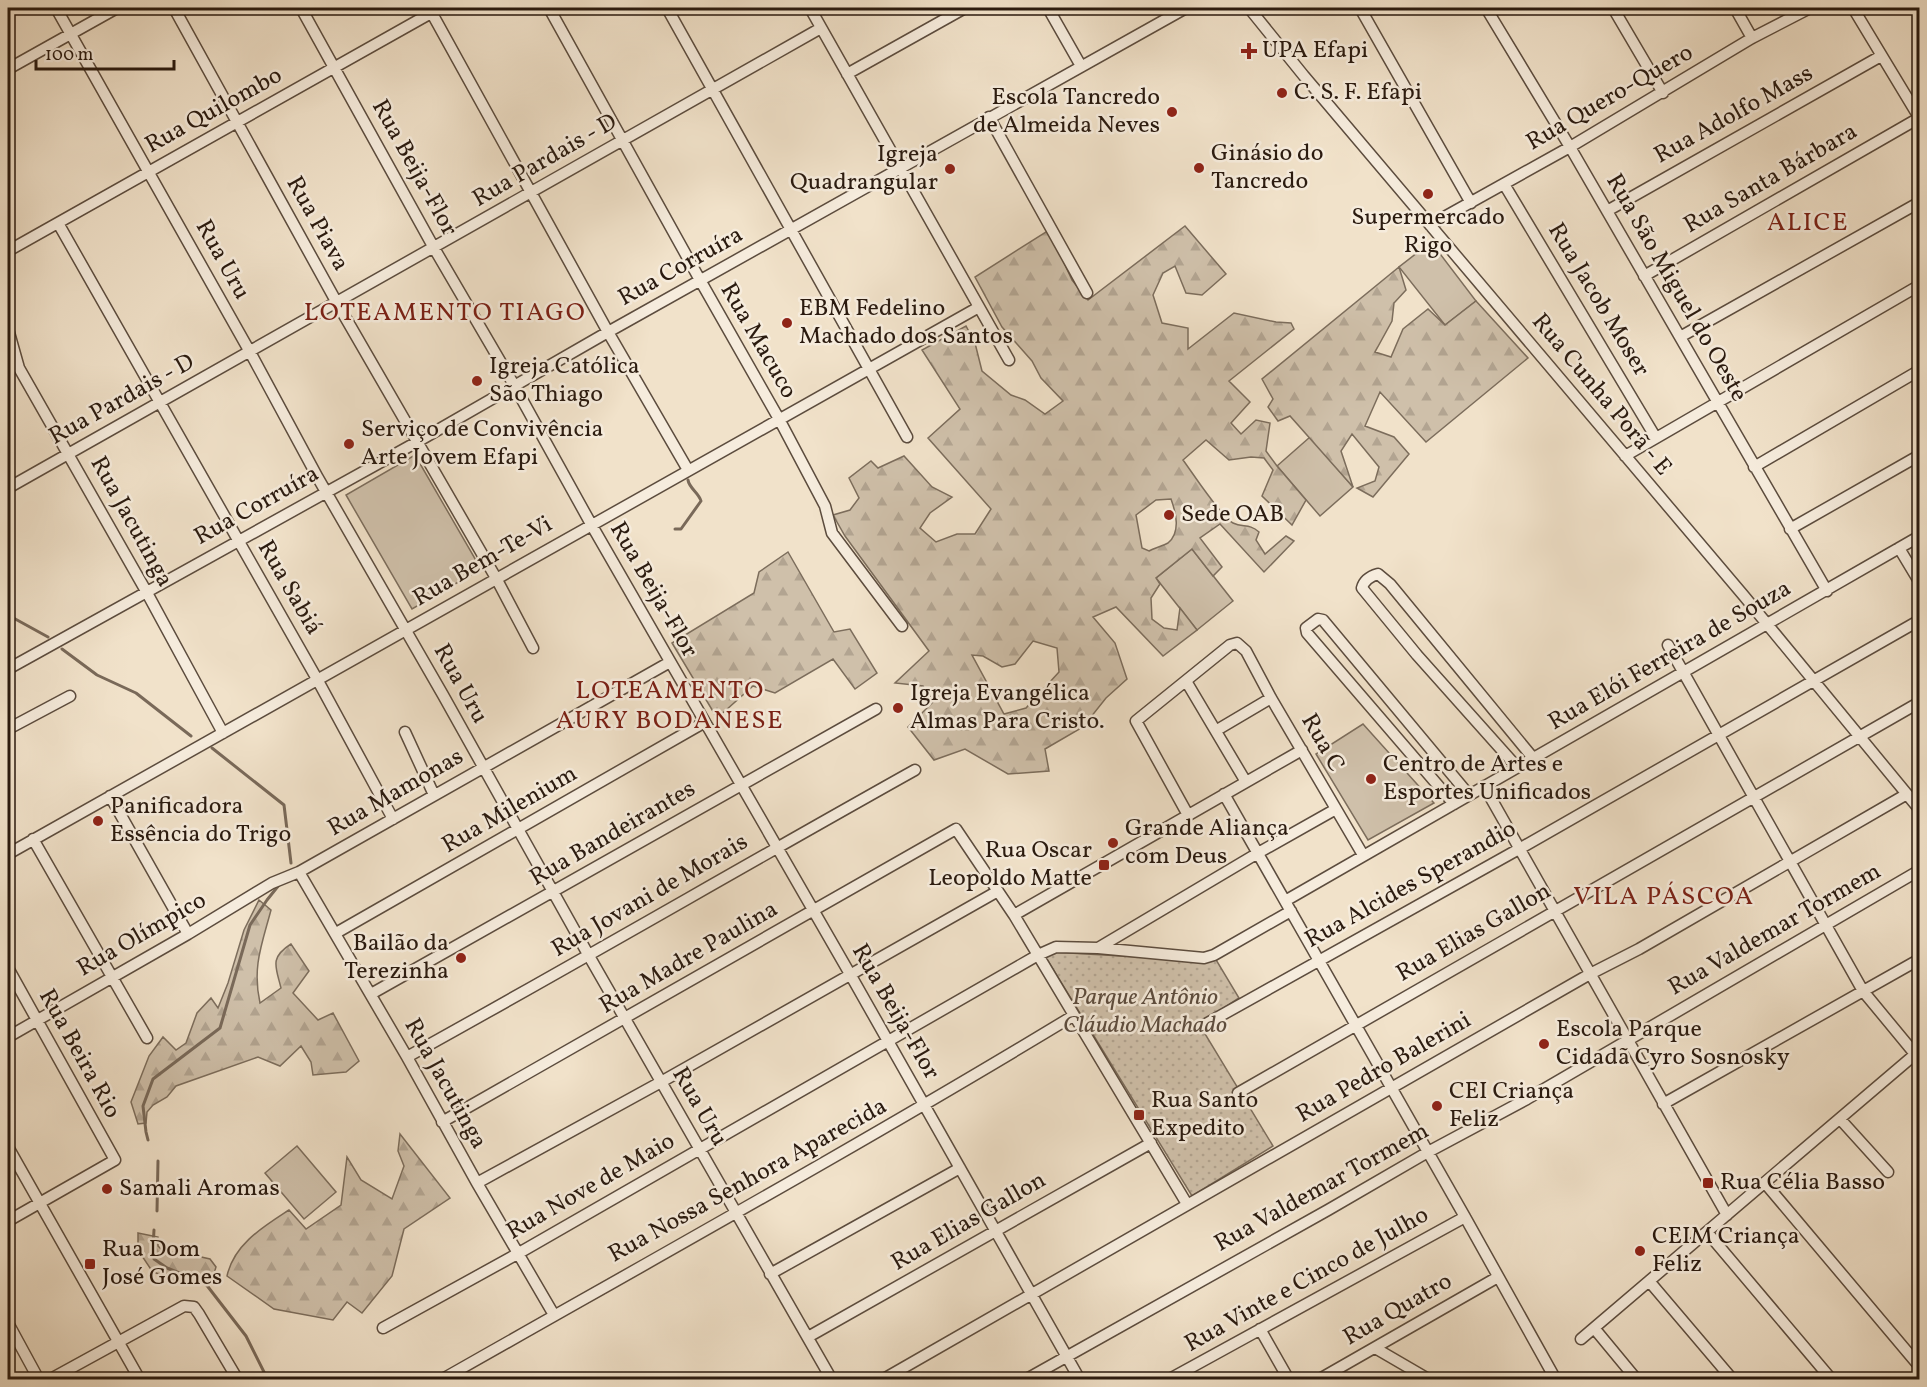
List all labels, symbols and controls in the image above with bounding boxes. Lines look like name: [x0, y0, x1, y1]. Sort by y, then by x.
scale bar: [36, 33, 174, 71]
place label: UPA Efapi: [1262, 34, 1368, 68]
street label: Rua Quero-Quero: [1520, 36, 1700, 160]
marker: UPA Efapi: [1240, 42, 1258, 60]
text: 100 m: [45, 43, 94, 68]
street label: Rua Adolfo Mass: [1648, 57, 1820, 173]
street label: Rua Quilombo: [139, 59, 289, 163]
place label: C. S. F. Efapi: [1294, 76, 1422, 110]
place label: Escola Tancredo de Almeida Neves: [973, 81, 1160, 143]
marker: C. S. F. Efapi: [1275, 86, 1289, 100]
street label: Rua Beija-Flor: [362, 93, 466, 243]
marker: Escola Tancredo de Almeida Neves: [1165, 105, 1179, 119]
street label: Rua Pardais - D: [466, 106, 624, 216]
street label: Rua Santa Bárbara: [1678, 115, 1864, 243]
place label: Ginásio do Tancredo: [1211, 137, 1323, 199]
place label: Igreja Quadrangular: [790, 138, 938, 200]
marker: Ginásio do Tancredo: [1192, 161, 1206, 175]
marker: Igreja Quadrangular: [943, 162, 957, 176]
street label: Rua São Miguel do Oeste: [1597, 168, 1755, 408]
street label: Rua Piava: [277, 170, 357, 278]
marker: Supermercado Rigo: [1421, 187, 1435, 201]
place label: Supermercado Rigo: [1351, 201, 1505, 263]
district label: ALICE: [1767, 205, 1849, 241]
street label: Rua Uru: [186, 214, 258, 306]
street label: Rua Jacob Moser: [1539, 217, 1657, 383]
street label: Rua Corruíra: [612, 219, 750, 315]
street label: Rua Macuco: [711, 277, 805, 405]
place label: EBM Fedelino Machado dos Santos: [799, 292, 1013, 354]
district label: LOTEAMENTO TIAGO: [304, 295, 586, 331]
street label: Rua Cunha Porã - E: [1523, 306, 1679, 484]
marker: EBM Fedelino Machado dos Santos: [780, 316, 794, 330]
street label: Rua Pardais - D: [43, 346, 201, 454]
place label: Igreja Católica São Thiago: [489, 350, 640, 412]
marker: Igreja Católica São Thiago: [470, 374, 484, 388]
place label: Serviço de Convivência Arte Jovem Efapi: [361, 413, 603, 475]
marker: Serviço de Convivência Arte Jovem Efapi: [342, 437, 356, 451]
street label: Rua Jacutinga: [81, 450, 181, 594]
street label: Rua Corruíra: [188, 458, 326, 554]
place label: Sede OAB: [1181, 498, 1284, 532]
street label: Rua Bem-Te-Vi: [407, 508, 559, 616]
marker: Sede OAB: [1162, 508, 1176, 522]
street label: Rua Beija-Flor: [600, 516, 706, 664]
street label: Rua Sabiá: [248, 534, 330, 642]
street label: Rua Elói Ferreira de Souza: [1542, 572, 1798, 740]
street label: Rua Uru: [424, 638, 496, 730]
district label: LOTEAMENTO AURY BODANESE: [556, 673, 784, 739]
place label: Igreja Evangélica Almas Para Cristo.: [910, 677, 1105, 739]
marker: Igreja Evangélica Almas Para Cristo.: [891, 701, 905, 715]
street label: Rua C: [1292, 707, 1352, 779]
street label: Rua Mamonas: [322, 740, 470, 846]
place label: Centro de Artes e Esportes Unificados: [1383, 748, 1591, 810]
street label: Rua Milenium: [436, 757, 584, 863]
marker: Centro de Artes e Esportes Unificados: [1364, 772, 1378, 786]
street label: Rua Bandeirantes: [524, 773, 702, 895]
place label: Panificadora Essência do Trigo: [110, 790, 291, 852]
place label: Grande Aliança com Deus: [1125, 812, 1289, 874]
street label: Rua Alcides Sperandio: [1299, 813, 1523, 957]
marker: Panificadora Essência do Trigo: [91, 814, 105, 828]
street label: Rua Jovani de Morais: [545, 826, 755, 966]
place label: Rua Oscar Leopoldo Matte: [928, 834, 1092, 896]
marker: Grande Aliança com Deus: [1106, 836, 1120, 850]
street label: Rua Valdemar Tormem: [1662, 855, 1888, 1005]
marker: Rua Oscar Leopoldo Matte: [1097, 858, 1111, 872]
street label: Rua Elias Gallon: [1390, 875, 1558, 991]
district label: VILA PÁSCOA: [1573, 879, 1755, 915]
street label: Rua Olímpico: [71, 884, 213, 986]
street label: Rua Madre Paulina: [594, 893, 784, 1023]
place label: Bailão da Terezinha: [344, 927, 449, 989]
street label: Rua Beija-Flor: [842, 938, 948, 1086]
marker: Bailão da Terezinha: [454, 951, 468, 965]
park label: Parque Antônio Cláudio Machado: [1063, 981, 1227, 1043]
street label: Rua Beira Rio: [29, 983, 129, 1125]
street label: Rua Pedro Balerini: [1290, 1004, 1478, 1132]
street label: Rua Jacutinga: [395, 1012, 495, 1156]
place label: Escola Parque Cidadã Cyro Sosnosky: [1556, 1013, 1790, 1075]
marker: Escola Parque Cidadã Cyro Sosnosky: [1537, 1037, 1551, 1051]
street label: Rua Uru: [663, 1061, 735, 1153]
place label: CEI Criança Feliz: [1449, 1075, 1574, 1137]
place label: Rua Santo Expedito: [1151, 1084, 1258, 1146]
street label: Rua Nossa Senhora Aparecida: [602, 1090, 894, 1272]
marker: CEI Criança Feliz: [1430, 1099, 1444, 1113]
marker: Rua Santo Expedito: [1132, 1108, 1146, 1122]
street label: Rua Valdemar Tormem: [1208, 1115, 1436, 1261]
street label: Rua Nove de Maio: [500, 1125, 682, 1249]
street label: Rua Elias Gallon: [885, 1164, 1053, 1280]
place label: Rua Célia Basso: [1720, 1166, 1885, 1200]
place label: Samali Aromas: [119, 1172, 280, 1206]
marker: Rua Célia Basso: [1701, 1176, 1715, 1190]
marker: Samali Aromas: [100, 1182, 114, 1196]
street label: Rua Vinte e Cinco de Julho: [1179, 1199, 1435, 1361]
place label: CEIM Criança Feliz: [1652, 1220, 1800, 1282]
place label: Rua Dom José Gomes: [102, 1233, 222, 1295]
marker: CEIM Criança Feliz: [1633, 1244, 1647, 1258]
marker: Rua Dom José Gomes: [83, 1257, 97, 1271]
street label: Rua Quatro: [1337, 1265, 1459, 1355]

